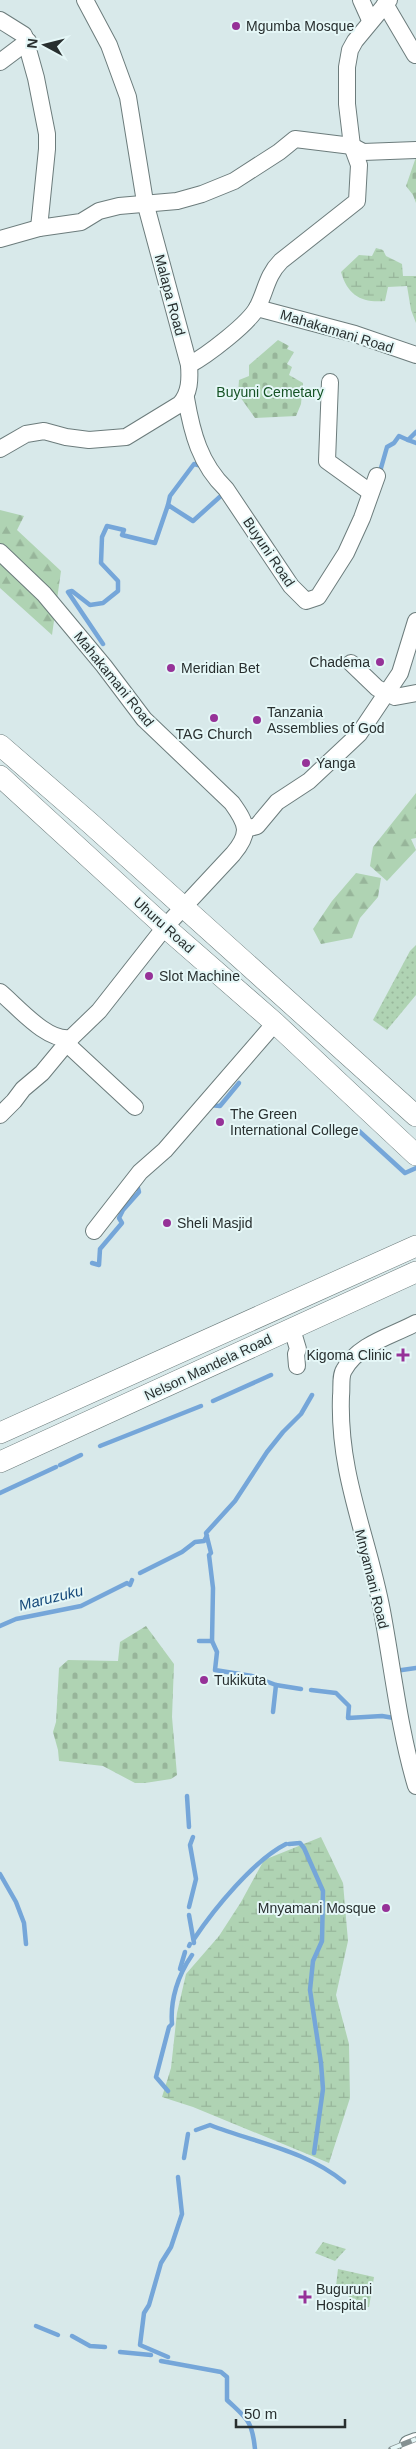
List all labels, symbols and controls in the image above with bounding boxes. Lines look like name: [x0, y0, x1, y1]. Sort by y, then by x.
place label: Mgumba Mosque: [246, 18, 354, 34]
north arrow: [20, 20, 70, 70]
marker: Mgumba Mosque: [230, 20, 242, 32]
text: N: [24, 37, 41, 49]
street label: Malapa Road: [151, 253, 189, 337]
street label: Mahakamani Road: [278, 306, 396, 356]
park label: Buyuni Cemetary: [216, 384, 324, 400]
street label: Buyuni Road: [240, 514, 298, 590]
street label: Mahakamani Road: [71, 628, 157, 730]
place label: Chadema: [309, 654, 370, 670]
marker: Chadema: [374, 656, 386, 668]
place label: Meridian Bet: [181, 660, 260, 676]
marker: Meridian Bet: [165, 662, 177, 674]
place label: Tanzania Assemblies of God: [267, 704, 385, 736]
marker: TAG Church: [208, 712, 220, 724]
marker: Tanzania Assemblies of God: [251, 714, 263, 726]
place label: TAG Church: [176, 726, 252, 742]
place label: Yanga: [316, 755, 356, 771]
marker: Yanga: [300, 757, 312, 769]
street label: Uhuru Road: [131, 894, 197, 956]
place label: Slot Machine: [159, 968, 240, 984]
marker: Slot Machine: [143, 970, 155, 982]
place label: The Green International College: [230, 1106, 359, 1138]
marker: The Green International College: [214, 1116, 226, 1128]
place label: Sheli Masjid: [177, 1215, 252, 1231]
marker: Sheli Masjid: [161, 1217, 173, 1229]
street label: Nelson Mandela Road: [142, 1330, 274, 1404]
place label: Kigoma Clinic: [306, 1347, 392, 1363]
marker: Kigoma Clinic: [396, 1348, 410, 1362]
street label: Mnyamani Road: [352, 1528, 392, 1630]
water label: Maruzuku: [17, 1581, 86, 1614]
place label: Tukikuta: [214, 1672, 267, 1688]
marker: Tukikuta: [198, 1674, 210, 1686]
place label: Mnyamani Mosque: [258, 1900, 376, 1916]
marker: Mnyamani Mosque: [380, 1902, 392, 1914]
place label: Buguruni Hospital: [316, 2281, 372, 2313]
marker: Buguruni Hospital: [298, 2290, 312, 2304]
scale bar: [236, 2396, 345, 2428]
text: 50 m: [244, 2405, 277, 2422]

